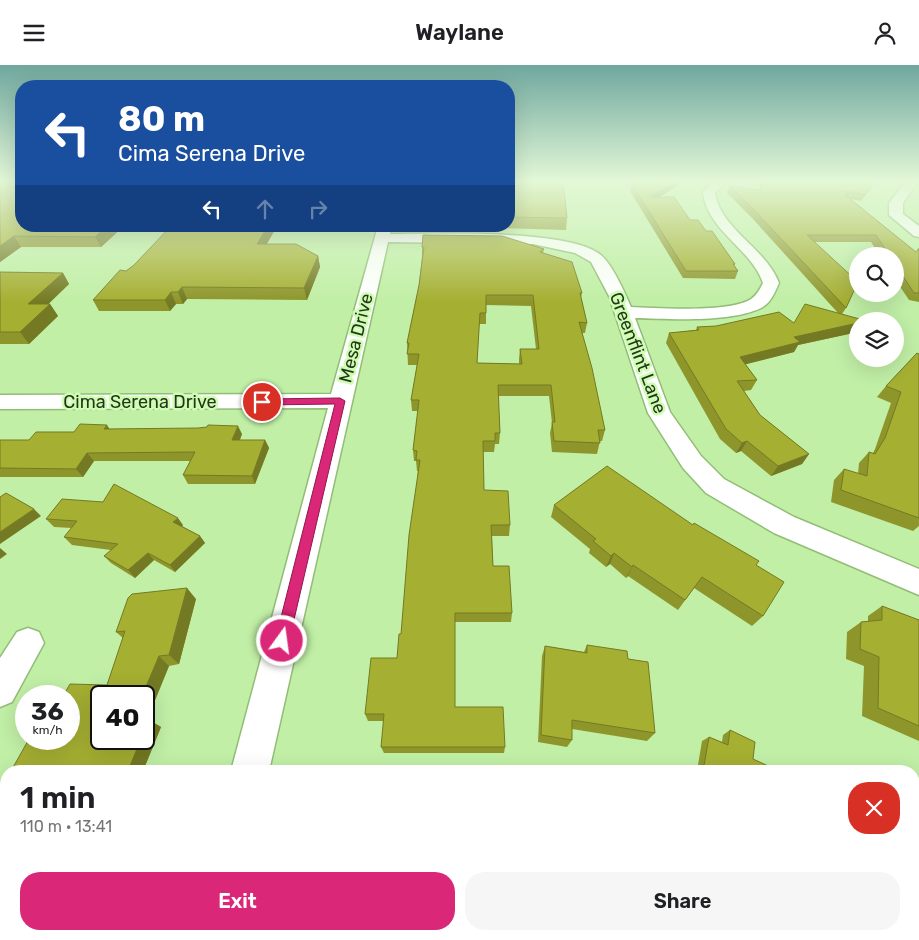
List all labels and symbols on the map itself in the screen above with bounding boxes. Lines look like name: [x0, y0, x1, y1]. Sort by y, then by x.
street label: Greenflint Lane: [605, 289, 671, 417]
street label: Mesa Drive: [334, 291, 378, 385]
pin: [241, 381, 283, 423]
street label: Cima Serena Drive: [63, 391, 217, 413]
position arrow: [255, 614, 307, 666]
speed limit sign: 40: [90, 685, 155, 750]

